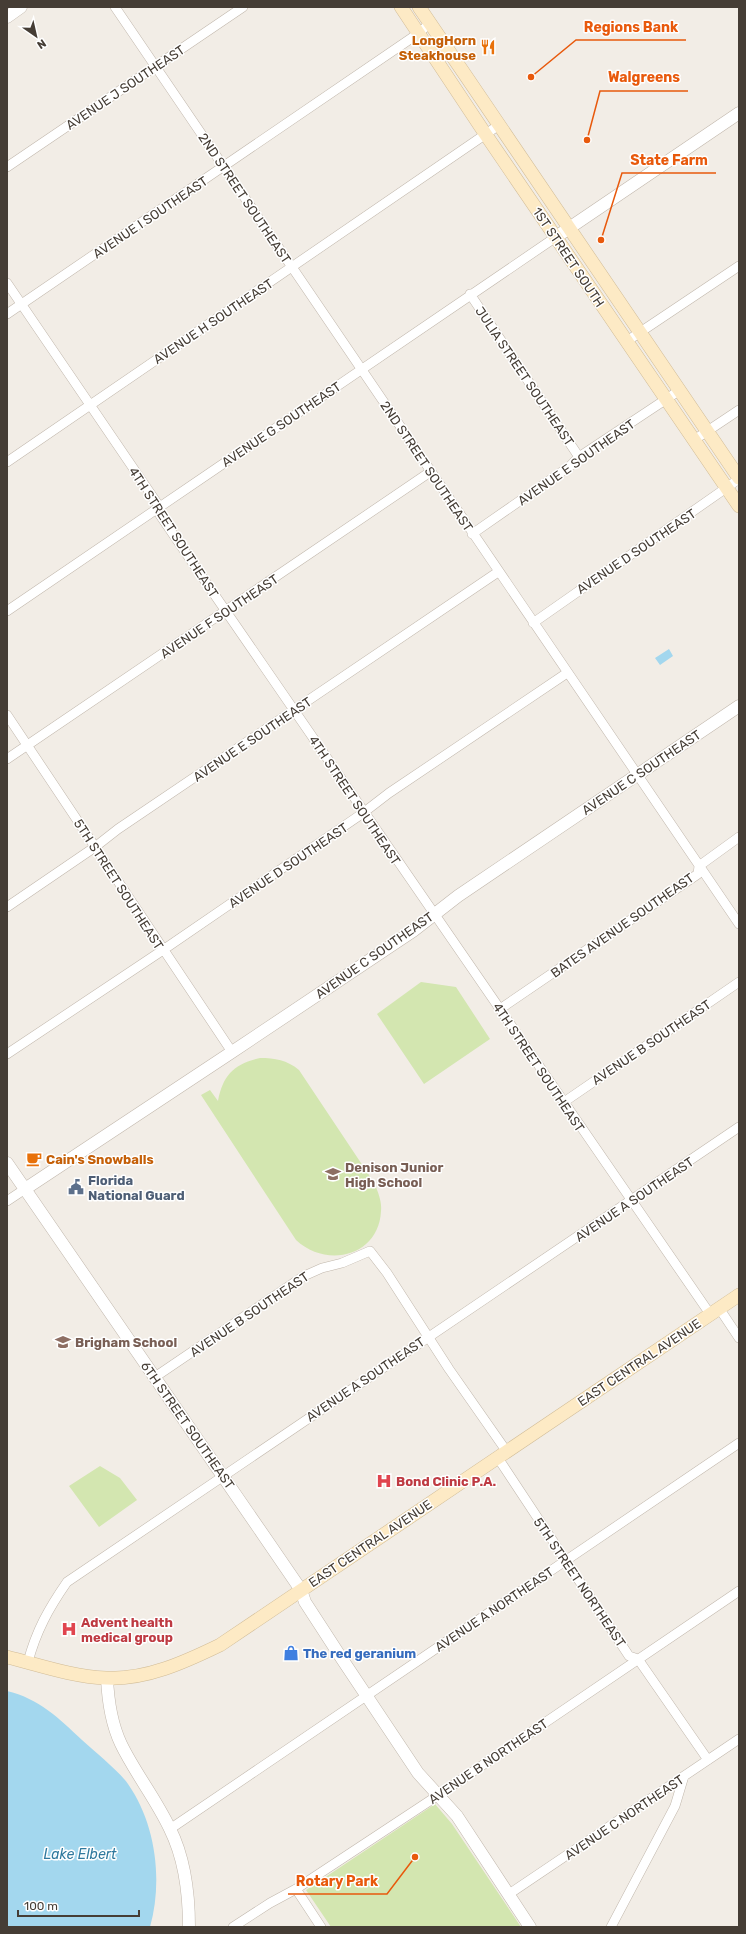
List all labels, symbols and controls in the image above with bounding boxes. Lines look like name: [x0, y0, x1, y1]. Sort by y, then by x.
callout: Regions Bank: [576, 14, 686, 40]
north arrow: [16, 16, 56, 56]
text: Regions Bank: [584, 19, 679, 36]
place label: LongHorn Steakhouse: [399, 33, 476, 63]
text: N: [34, 36, 48, 52]
restaurant icon: LongHorn Steakhouse: [479, 38, 497, 56]
street label: AVENUE J SOUTHEAST: [63, 42, 188, 133]
callout: Walgreens: [600, 65, 688, 91]
text: Walgreens: [608, 69, 680, 86]
street label: 2ND STREET SOUTHEAST: [195, 130, 294, 267]
callout: State Farm: [622, 147, 716, 173]
text: State Farm: [630, 152, 708, 169]
street label: AVENUE I SOUTHEAST: [90, 173, 211, 261]
street label: 1ST STREET SOUTH: [530, 205, 607, 310]
street label: AVENUE H SOUTHEAST: [151, 276, 276, 367]
street label: JULIA STREET SOUTHEAST: [472, 304, 577, 449]
street label: AVENUE G SOUTHEAST: [219, 379, 344, 470]
street label: 2ND STREET SOUTHEAST: [377, 398, 476, 535]
street label: AVENUE E SOUTHEAST: [515, 416, 638, 509]
street label: 4TH STREET SOUTHEAST: [126, 464, 222, 601]
street label: AVENUE D SOUTHEAST: [574, 506, 699, 597]
street label: AVENUE F SOUTHEAST: [157, 571, 281, 662]
street label: AVENUE E SOUTHEAST: [190, 694, 315, 785]
street label: AVENUE C SOUTHEAST: [579, 727, 704, 818]
street label: 4TH STREET SOUTHEAST: [306, 733, 404, 868]
street label: 5TH STREET SOUTHEAST: [71, 816, 167, 953]
street label: AVENUE D SOUTHEAST: [226, 820, 351, 911]
street label: BATES AVENUE SOUTHEAST: [548, 870, 697, 981]
street label: AVENUE C SOUTHEAST: [313, 909, 436, 1002]
street label: AVENUE B SOUTHEAST: [589, 997, 714, 1088]
street label: 4TH STREET SOUTHEAST: [490, 1000, 588, 1135]
cafe icon: Cain's Snowballs: [25, 1150, 43, 1168]
place label: Cain's Snowballs: [46, 1152, 154, 1167]
street label: AVENUE A SOUTHEAST: [572, 1154, 697, 1245]
place label: Denison Junior High School: [345, 1160, 443, 1190]
school or university icon: Denison Junior High School: [324, 1165, 342, 1183]
place label: Florida National Guard: [88, 1173, 185, 1203]
public building icon: Florida National Guard: [67, 1178, 85, 1196]
street label: AVENUE B SOUTHEAST: [187, 1269, 312, 1360]
street label: EAST CENTRAL AVENUE: [575, 1315, 704, 1409]
school or university icon: Brigham School: [54, 1333, 72, 1351]
street label: AVENUE A SOUTHEAST: [303, 1334, 428, 1425]
place label: Brigham School: [75, 1335, 177, 1350]
street label: 6TH STREET SOUTHEAST: [138, 1359, 238, 1492]
hospital icon: Bond Clinic P.A.: [375, 1472, 393, 1490]
place label: Bond Clinic P.A.: [396, 1474, 496, 1489]
street label: EAST CENTRAL AVENUE: [306, 1496, 435, 1590]
street label: 5TH STREET NORTHEAST: [531, 1515, 629, 1650]
street label: AVENUE A NORTHEAST: [432, 1564, 557, 1655]
place label: Advent health medical group: [81, 1615, 173, 1645]
hospital icon: Advent health medical group: [60, 1620, 78, 1638]
shop icon: The red geranium: [282, 1644, 300, 1662]
place label: The red geranium: [303, 1646, 416, 1661]
street label: AVENUE B NORTHEAST: [426, 1716, 551, 1807]
street label: AVENUE C NORTHEAST: [562, 1772, 687, 1863]
water label: Lake Elbert: [44, 1846, 117, 1863]
callout: Rotary Park: [288, 1868, 387, 1894]
text: Rotary Park: [296, 1873, 379, 1890]
scale bar: [18, 1892, 139, 1918]
text: 100 m: [24, 1899, 58, 1913]

